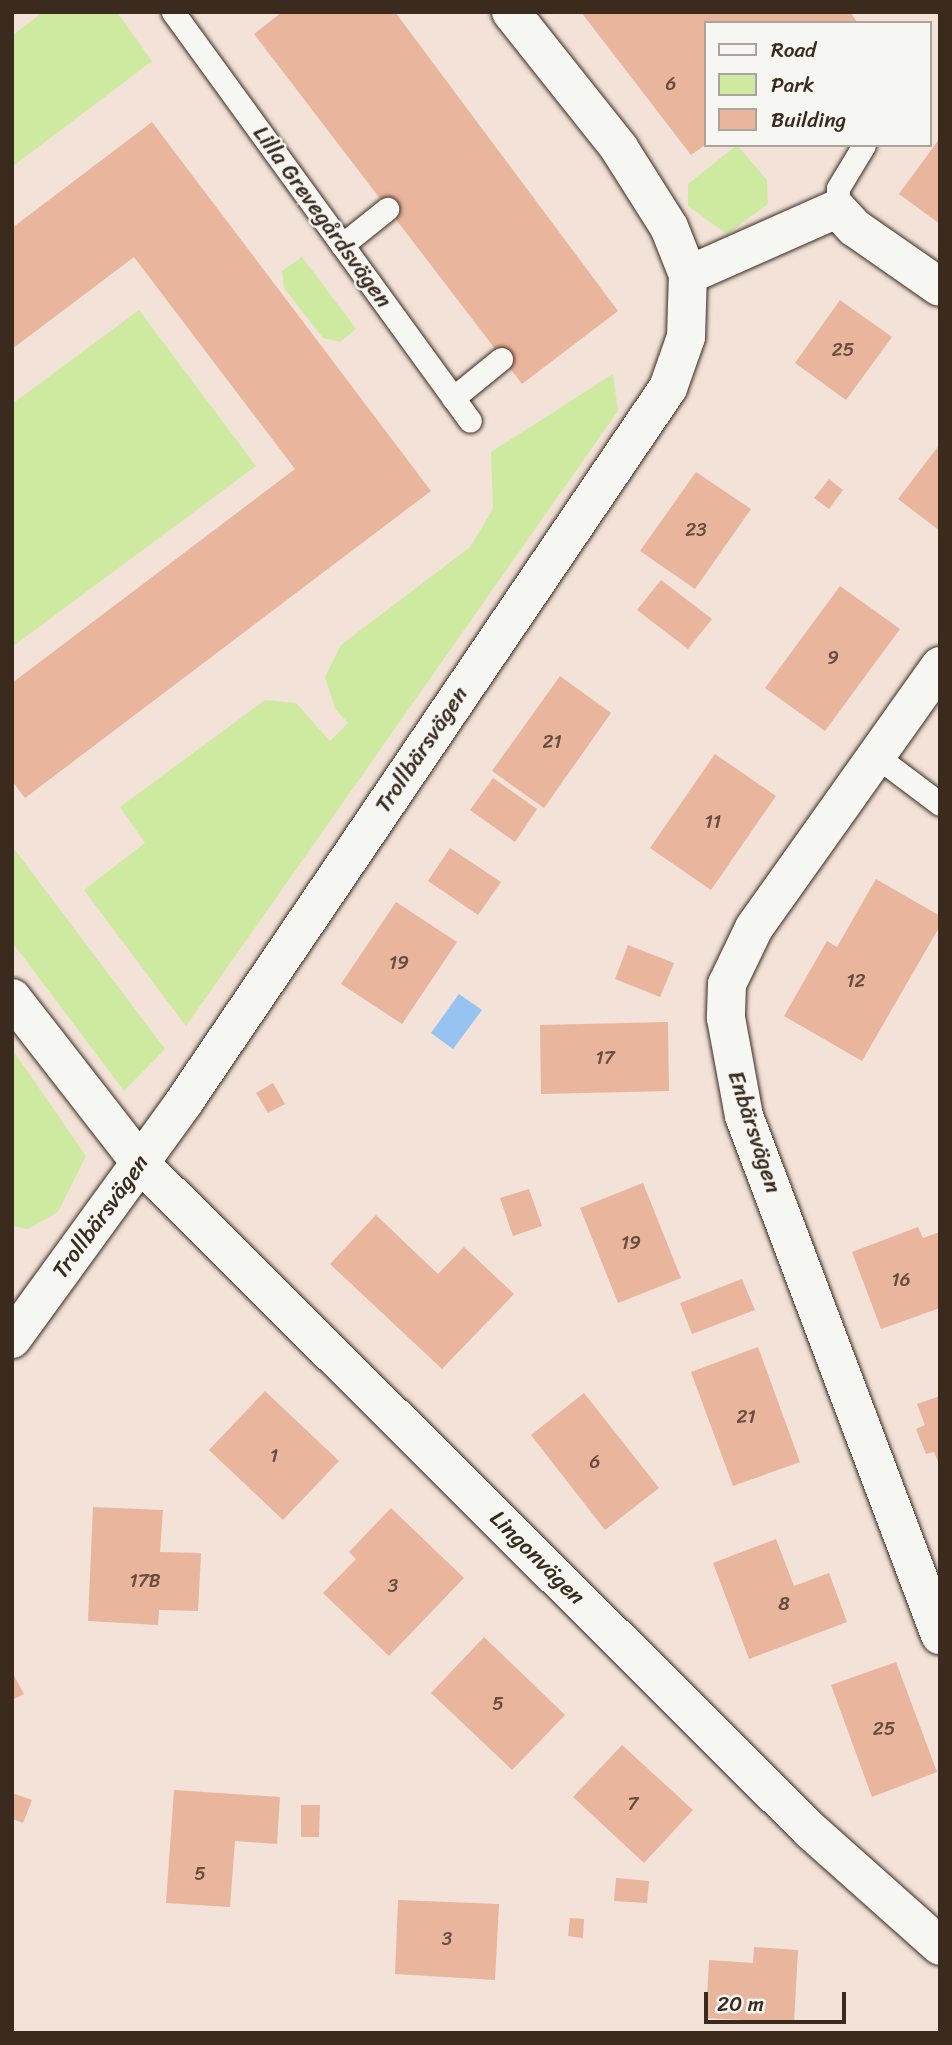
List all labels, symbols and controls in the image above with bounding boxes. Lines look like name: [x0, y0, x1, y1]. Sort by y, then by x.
legend: [704, 21, 931, 147]
text: Road: [771, 31, 816, 69]
text: Park: [771, 66, 814, 104]
house number: 6: [666, 73, 676, 95]
text: Building: [771, 101, 846, 139]
street label: Lilla Grevegårdsvägen: [247, 121, 397, 313]
house number: 25: [832, 339, 854, 361]
house number: 23: [685, 519, 707, 541]
house number: 9: [827, 647, 839, 669]
street label: Trollbärsvägen: [370, 682, 474, 818]
house number: 21: [542, 731, 562, 753]
house number: 11: [705, 811, 721, 833]
house number: 19: [389, 952, 409, 974]
house number: 12: [846, 970, 866, 992]
house number: 17: [596, 1047, 614, 1069]
street label: Enbärsvägen: [721, 1067, 787, 1197]
street label: Trollbärsvägen: [47, 1150, 155, 1284]
house number: 19: [621, 1232, 641, 1254]
house number: 16: [892, 1269, 910, 1291]
house number: 21: [736, 1406, 756, 1428]
house number: 1: [270, 1445, 278, 1467]
house number: 6: [590, 1451, 600, 1473]
street label: Lingonvägen: [484, 1505, 590, 1611]
house number: 17B: [130, 1570, 160, 1592]
house number: 3: [388, 1575, 398, 1597]
house number: 8: [778, 1593, 790, 1615]
house number: 5: [492, 1693, 504, 1715]
house number: 25: [873, 1718, 895, 1740]
house number: 7: [628, 1793, 638, 1815]
house number: 5: [194, 1863, 206, 1885]
house number: 3: [442, 1928, 452, 1950]
scale bar: [707, 1979, 849, 2023]
text: 20 m: [717, 1985, 764, 2023]

